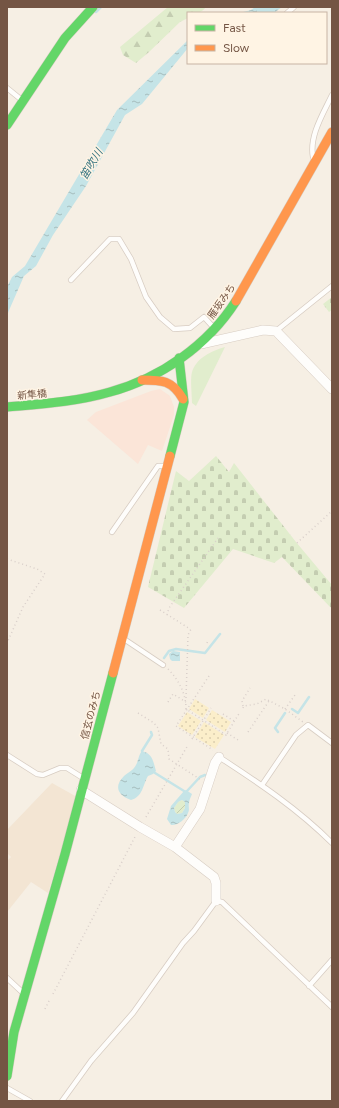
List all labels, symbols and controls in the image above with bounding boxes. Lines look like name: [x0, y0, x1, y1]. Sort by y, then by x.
legend: [187, 12, 327, 64]
text: Fast: [223, 21, 246, 35]
text: Slow: [223, 41, 250, 55]
water label: 笛吹川: [77, 146, 106, 182]
street label: 雁坂みち: [205, 281, 238, 321]
street label: 新隼橋: [17, 387, 48, 402]
street label: 信玄のみち: [78, 689, 103, 741]

